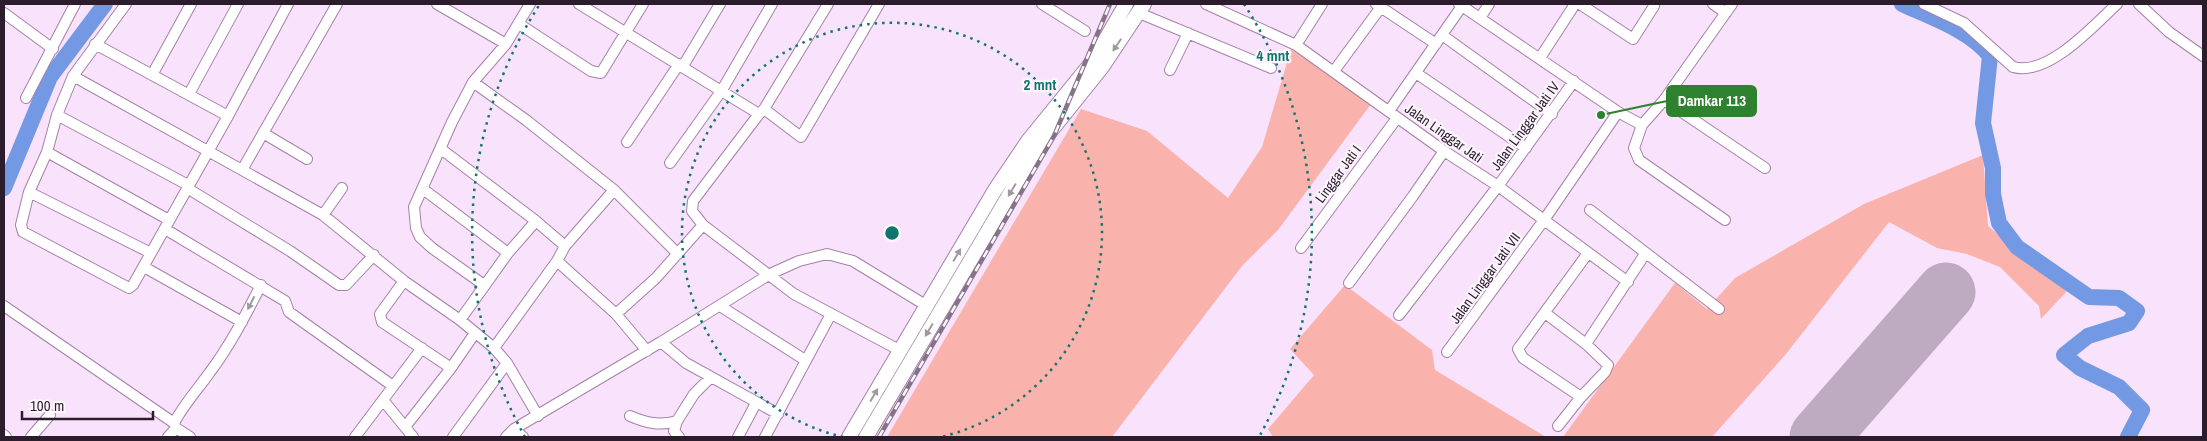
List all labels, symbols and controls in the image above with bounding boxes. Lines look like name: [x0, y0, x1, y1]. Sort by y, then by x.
one-way arrow: [1113, 38, 1122, 51]
text: 4 mnt: [1257, 45, 1289, 66]
text: 2 mnt: [1024, 74, 1056, 95]
street label: Jalan Linggar Jati IV: [1487, 78, 1563, 174]
callout: Damkar 113: [1667, 86, 1756, 116]
text: Damkar 113: [1678, 90, 1746, 111]
street label: Jalan Linggar Jati: [1401, 99, 1487, 167]
street label: Linggar Jati I: [1311, 142, 1365, 206]
one-way arrow: [1008, 183, 1017, 196]
centre of rings: [883, 224, 901, 242]
street label: Jalan Linggar Jati VII: [1446, 229, 1524, 327]
one-way arrow: [952, 249, 961, 262]
one-way arrow: [247, 296, 255, 311]
one-way arrow: [925, 323, 934, 336]
scale bar: [22, 388, 154, 420]
one-way arrow: [870, 389, 879, 402]
text: 100 m: [30, 395, 64, 416]

